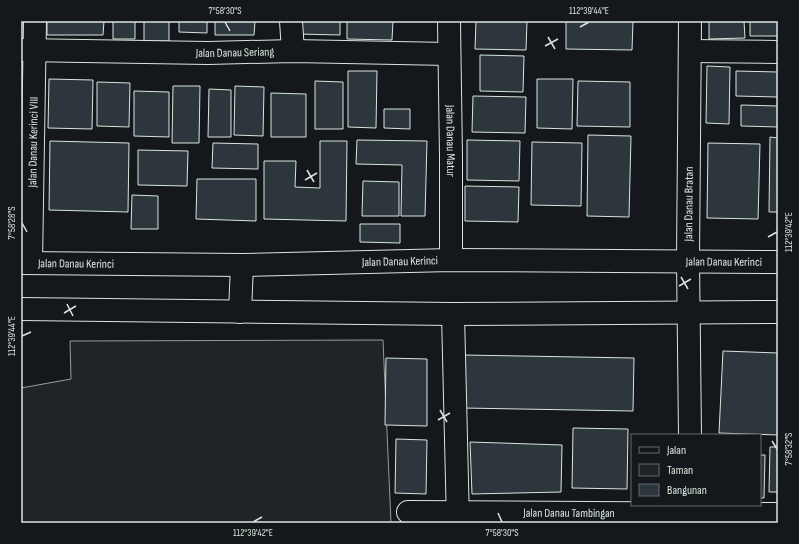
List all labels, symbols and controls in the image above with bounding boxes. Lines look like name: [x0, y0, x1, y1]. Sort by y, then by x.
text: 7°58'30"S: [208, 5, 242, 17]
text: 112°39'44"E: [569, 5, 609, 17]
street label: Jalan Danau Seriang: [195, 44, 275, 61]
street label: Jalan Danau Kerinci VIII: [25, 97, 41, 189]
street label: Jalan Danau Matur: [443, 104, 459, 178]
street label: Jalan Danau Bratan: [681, 167, 696, 242]
text: 7°58'28"S: [6, 207, 18, 239]
text: 112°39'42"E: [783, 212, 795, 252]
street label: Jalan Danau Kerinci: [361, 253, 438, 270]
street label: Jalan Danau Kerinci: [685, 254, 762, 269]
street label: Jalan Danau Kerinci: [37, 256, 114, 271]
text: 112°39'44"E: [6, 316, 18, 356]
text: 7°58'32"S: [783, 433, 795, 465]
legend: [631, 434, 761, 506]
text: Jalan: [666, 443, 686, 458]
text: Taman: [667, 463, 693, 478]
text: Bangunan: [667, 483, 707, 498]
street label: Jalan Danau Tambingan: [522, 505, 615, 521]
text: 112°39'42"E: [233, 527, 273, 539]
text: 7°58'30"S: [485, 527, 519, 539]

